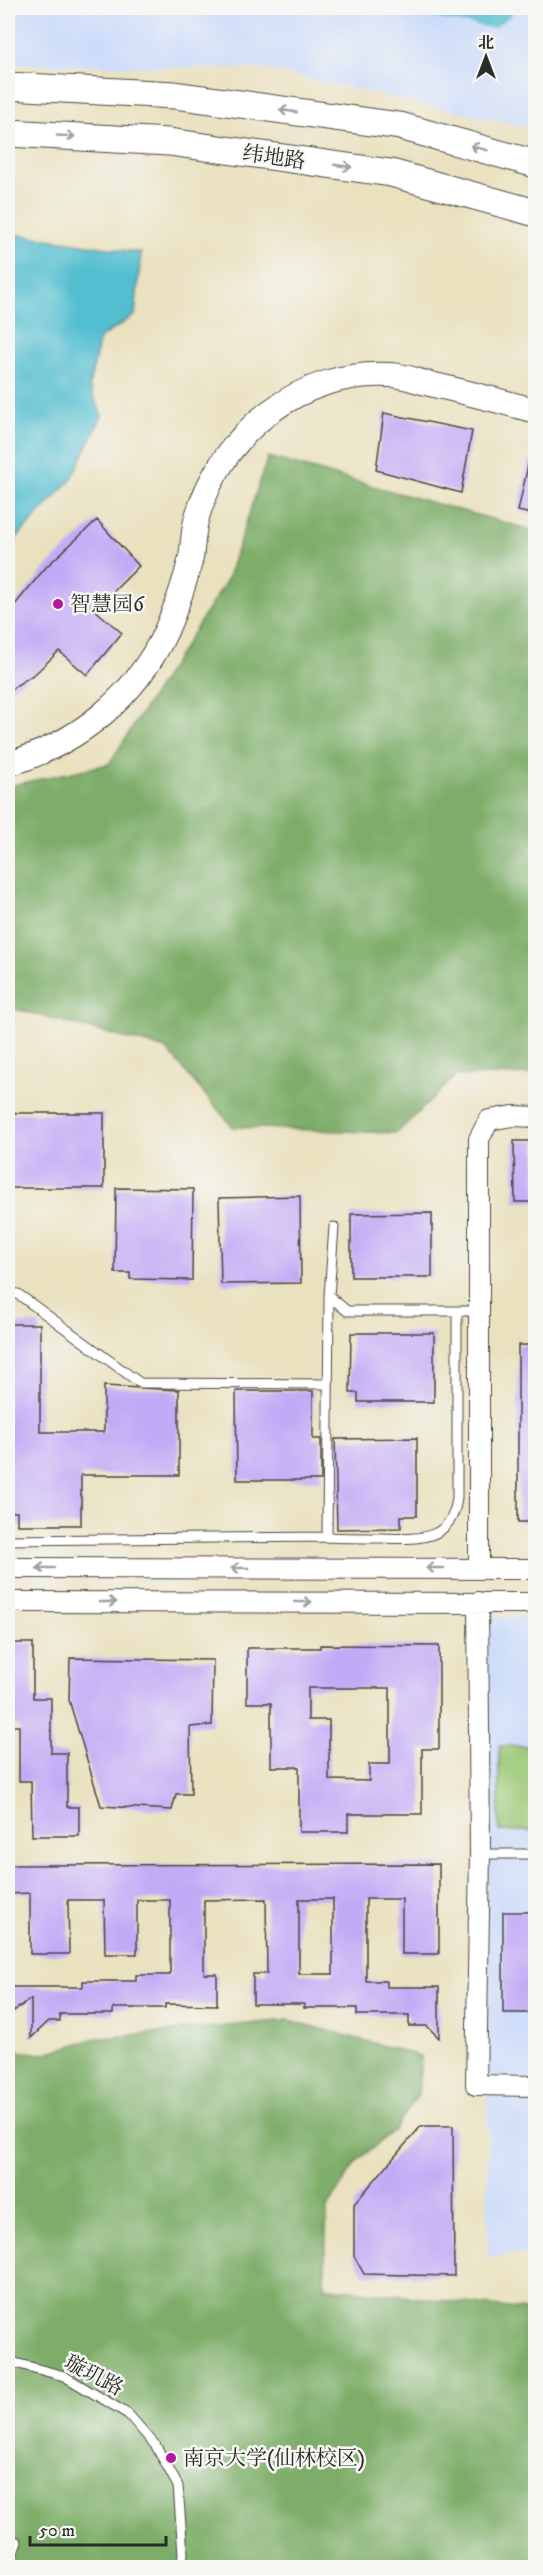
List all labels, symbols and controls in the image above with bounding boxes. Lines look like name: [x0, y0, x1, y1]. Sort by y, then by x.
north arrow: [456, 27, 516, 87]
text: 北: [478, 33, 494, 53]
one-way arrow: [279, 105, 299, 116]
one-way arrow: [55, 131, 75, 142]
street label: 纬地路: [241, 141, 307, 175]
one-way arrow: [470, 142, 489, 153]
one-way arrow: [333, 161, 353, 172]
place label: 智慧园6: [70, 592, 145, 618]
marker: 智慧园6: [51, 597, 65, 611]
one-way arrow: [36, 1562, 56, 1574]
one-way arrow: [231, 1562, 251, 1574]
one-way arrow: [426, 1562, 446, 1574]
one-way arrow: [97, 1596, 117, 1608]
one-way arrow: [292, 1596, 312, 1608]
street label: 璇玑路: [60, 2350, 127, 2402]
place label: 南京大学(仙林校区): [183, 2446, 365, 2472]
marker: 南京大学(仙林校区): [164, 2451, 178, 2465]
scale bar: [30, 2509, 166, 2547]
text: 50 m: [39, 2520, 75, 2542]

